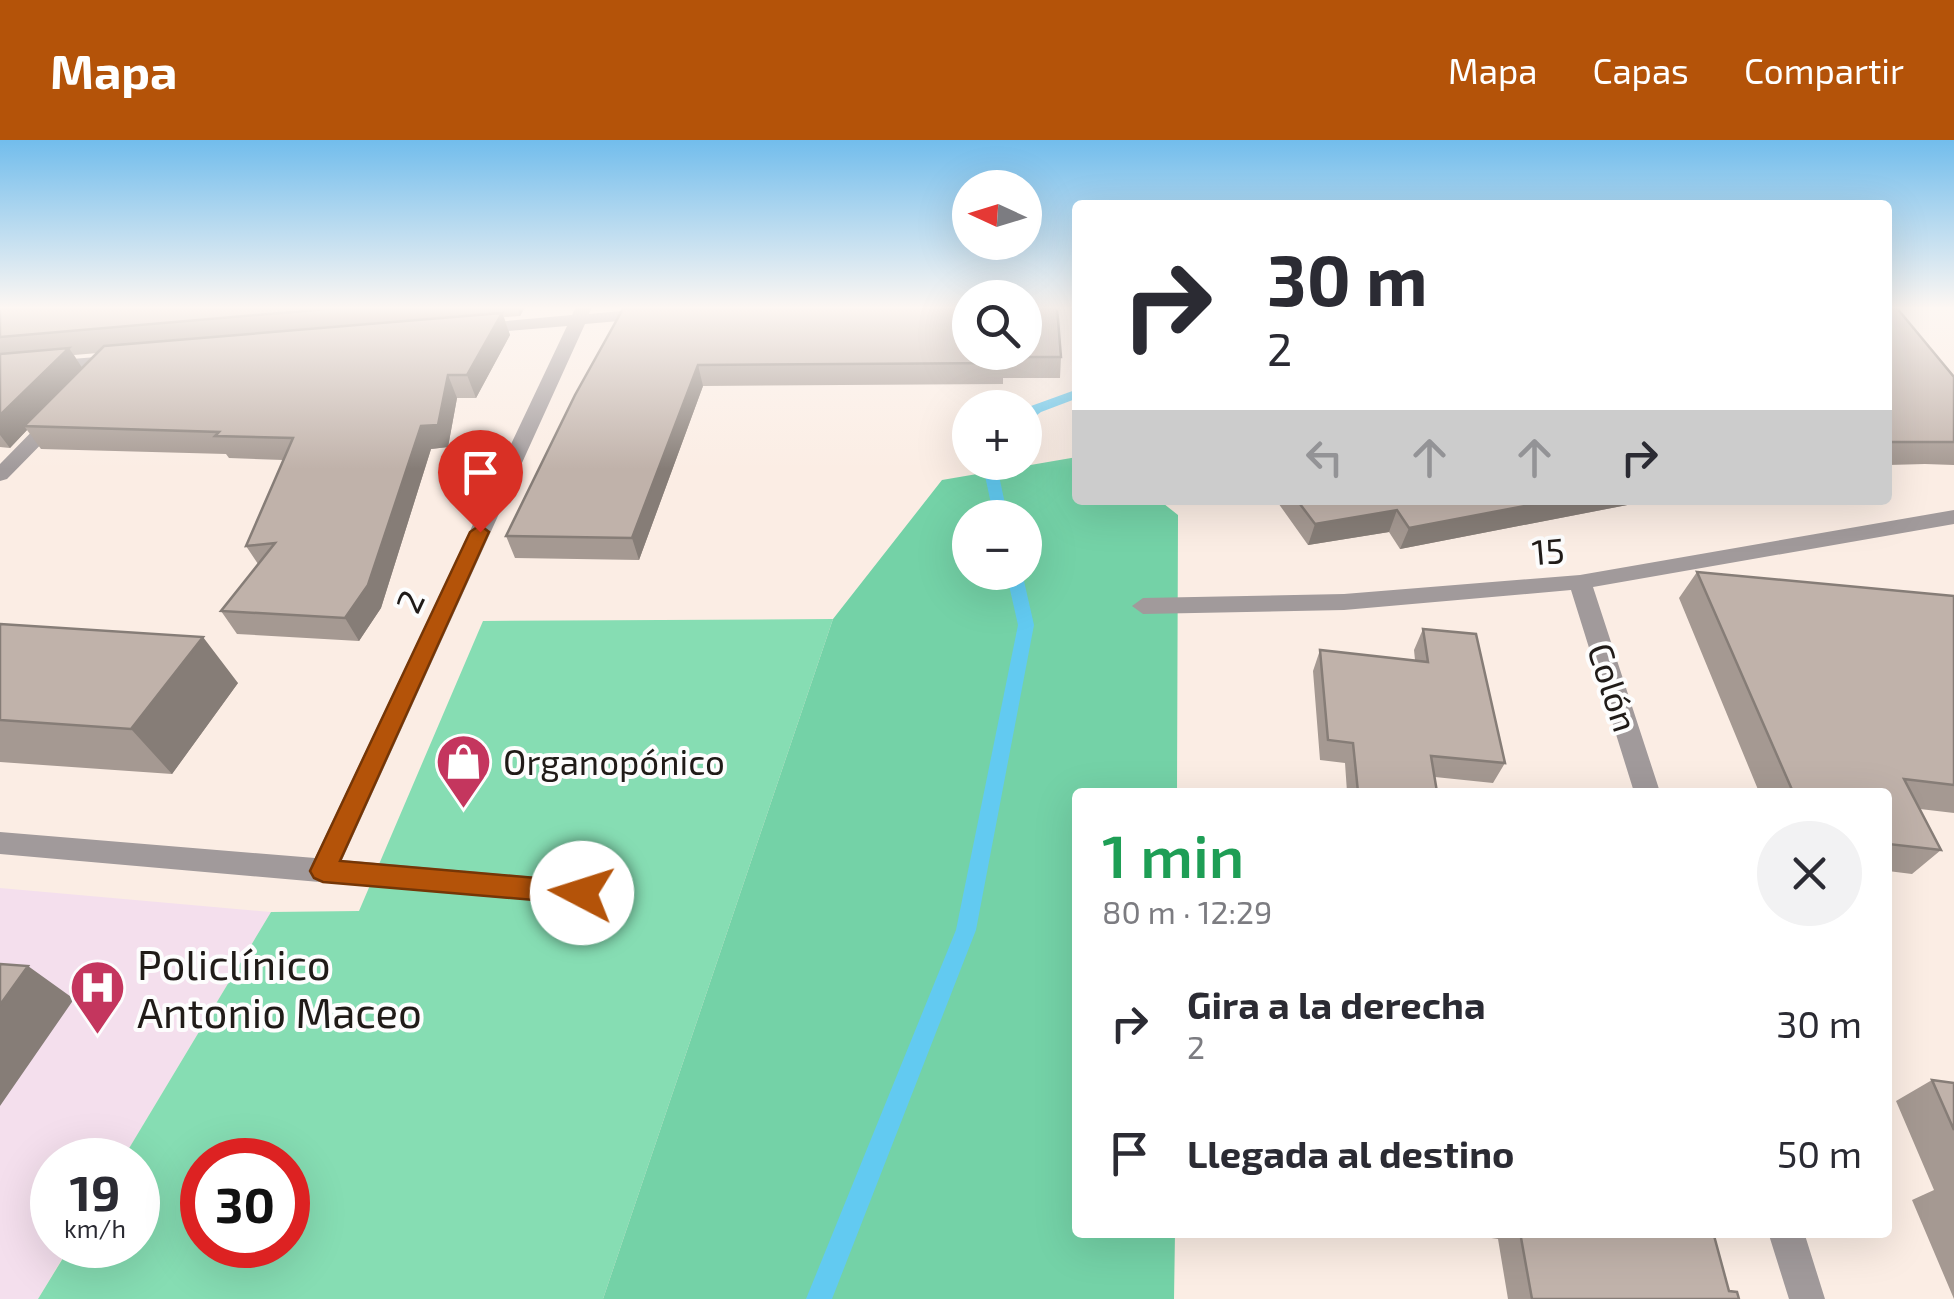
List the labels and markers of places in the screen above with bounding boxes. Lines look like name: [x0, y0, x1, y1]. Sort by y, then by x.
pin: [438, 430, 523, 533]
shop icon: Organopónico: [434, 731, 494, 810]
place label: Organopónico: [503, 740, 725, 782]
place label: Policlínico Antonio Maceo: [137, 938, 422, 1036]
hospital icon: Policlínico Antonio Maceo: [68, 957, 128, 1036]

